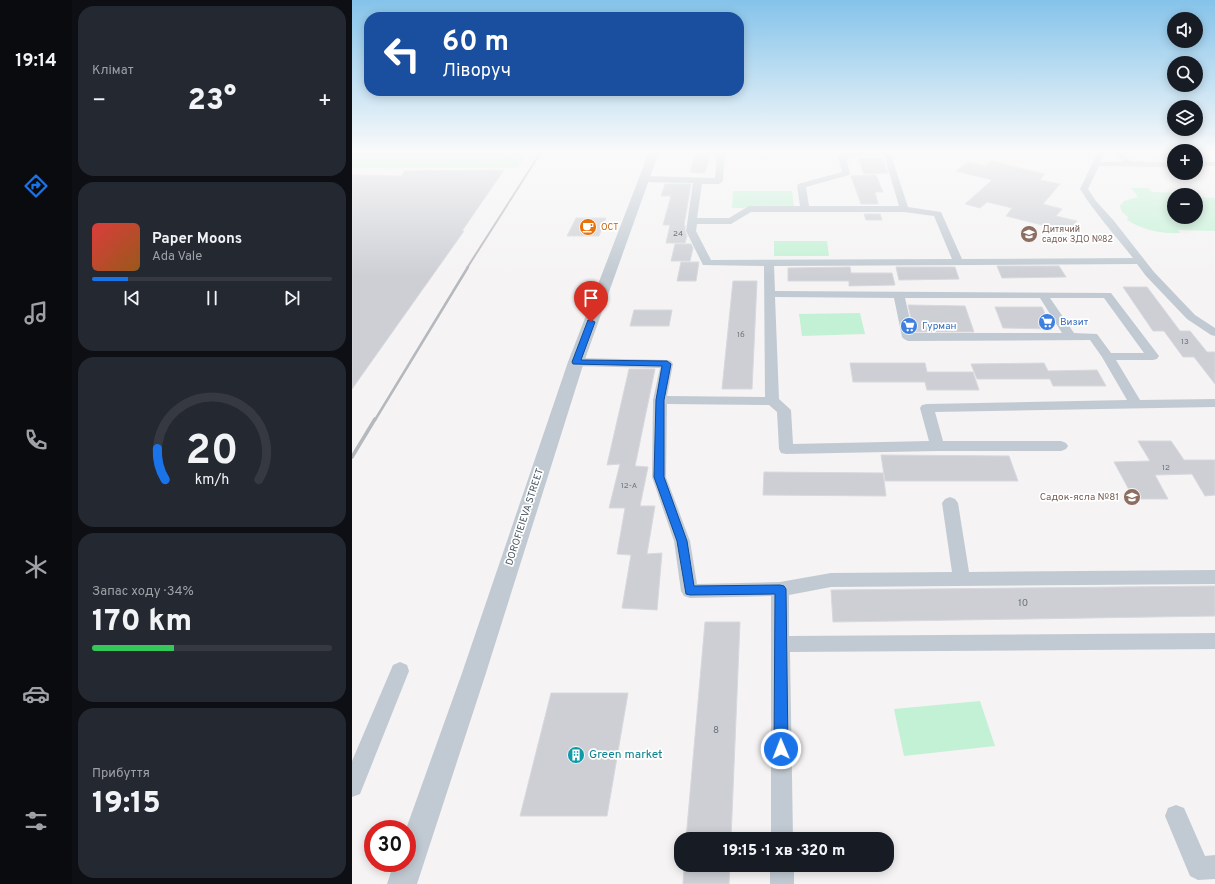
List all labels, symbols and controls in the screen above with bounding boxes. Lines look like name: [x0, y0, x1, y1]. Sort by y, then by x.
map controls: [1167, 12, 1203, 224]
button: sound: [1167, 12, 1203, 48]
text: 60 m: [442, 25, 509, 61]
icon: left: [376, 28, 428, 80]
text: 19:14: [15, 50, 57, 73]
button: search: [1167, 56, 1203, 92]
text: Ліворуч: [442, 60, 511, 83]
text: Клімат: [92, 63, 134, 79]
text: 23°: [188, 83, 236, 120]
text: −: [92, 88, 106, 115]
text: +: [318, 88, 332, 115]
button: layers: [1167, 100, 1203, 136]
button: +: [1167, 144, 1203, 180]
icon: directions: [22, 172, 50, 200]
button: −: [1167, 188, 1203, 224]
cafe icon: ОСТ: [578, 217, 598, 237]
place label: ОСТ: [601, 222, 619, 233]
school or university icon: Дитячий садок ЗДО №82: [1019, 224, 1039, 244]
place label: Дитячий садок ЗДО №82: [1042, 224, 1113, 245]
house number: 24: [673, 229, 683, 239]
text: Paper Moons: [152, 230, 242, 249]
text: Ada Vale: [152, 249, 202, 265]
pin: [574, 281, 608, 322]
icon: previous: [121, 287, 143, 309]
icon: pause: [201, 287, 223, 309]
icon: next: [281, 287, 303, 309]
icon: arrive: [580, 287, 602, 309]
icon: music: [22, 299, 50, 327]
supermarket icon: Визит: [1037, 312, 1057, 332]
supermarket icon: Гурман: [899, 316, 919, 336]
place label: Визит: [1060, 316, 1089, 329]
place label: Гурман: [922, 320, 956, 333]
house number: 16: [737, 330, 745, 340]
house number: 13: [1181, 337, 1189, 347]
icon: phone: [22, 426, 50, 454]
text: 20: [186, 426, 238, 479]
house number: 12: [1162, 463, 1170, 473]
street label: DOROFIEIEVA STREET: [503, 467, 547, 567]
text: km/h: [195, 471, 229, 489]
house number: 12-А: [621, 481, 638, 491]
school or university icon: Садок-ясла №81: [1122, 487, 1142, 507]
place label: Садок-ясла №81: [1040, 491, 1119, 504]
icon: climate: [22, 553, 50, 581]
text: Запас ходу · 34%: [92, 584, 194, 600]
house number: 10: [1018, 597, 1028, 610]
text: 170 km: [92, 604, 192, 641]
icon: car: [22, 680, 50, 708]
house number: 8: [713, 724, 719, 737]
position arrow: [760, 728, 802, 770]
building icon: Green market: [566, 745, 586, 765]
place label: Green market: [589, 747, 663, 763]
text: Прибуття: [92, 766, 150, 782]
text: 19:15: [92, 786, 161, 823]
icon: filters: [22, 807, 50, 835]
speed limit sign: 30: [364, 820, 416, 872]
text: 19:15 · 1 хв · 320 m: [723, 842, 845, 861]

